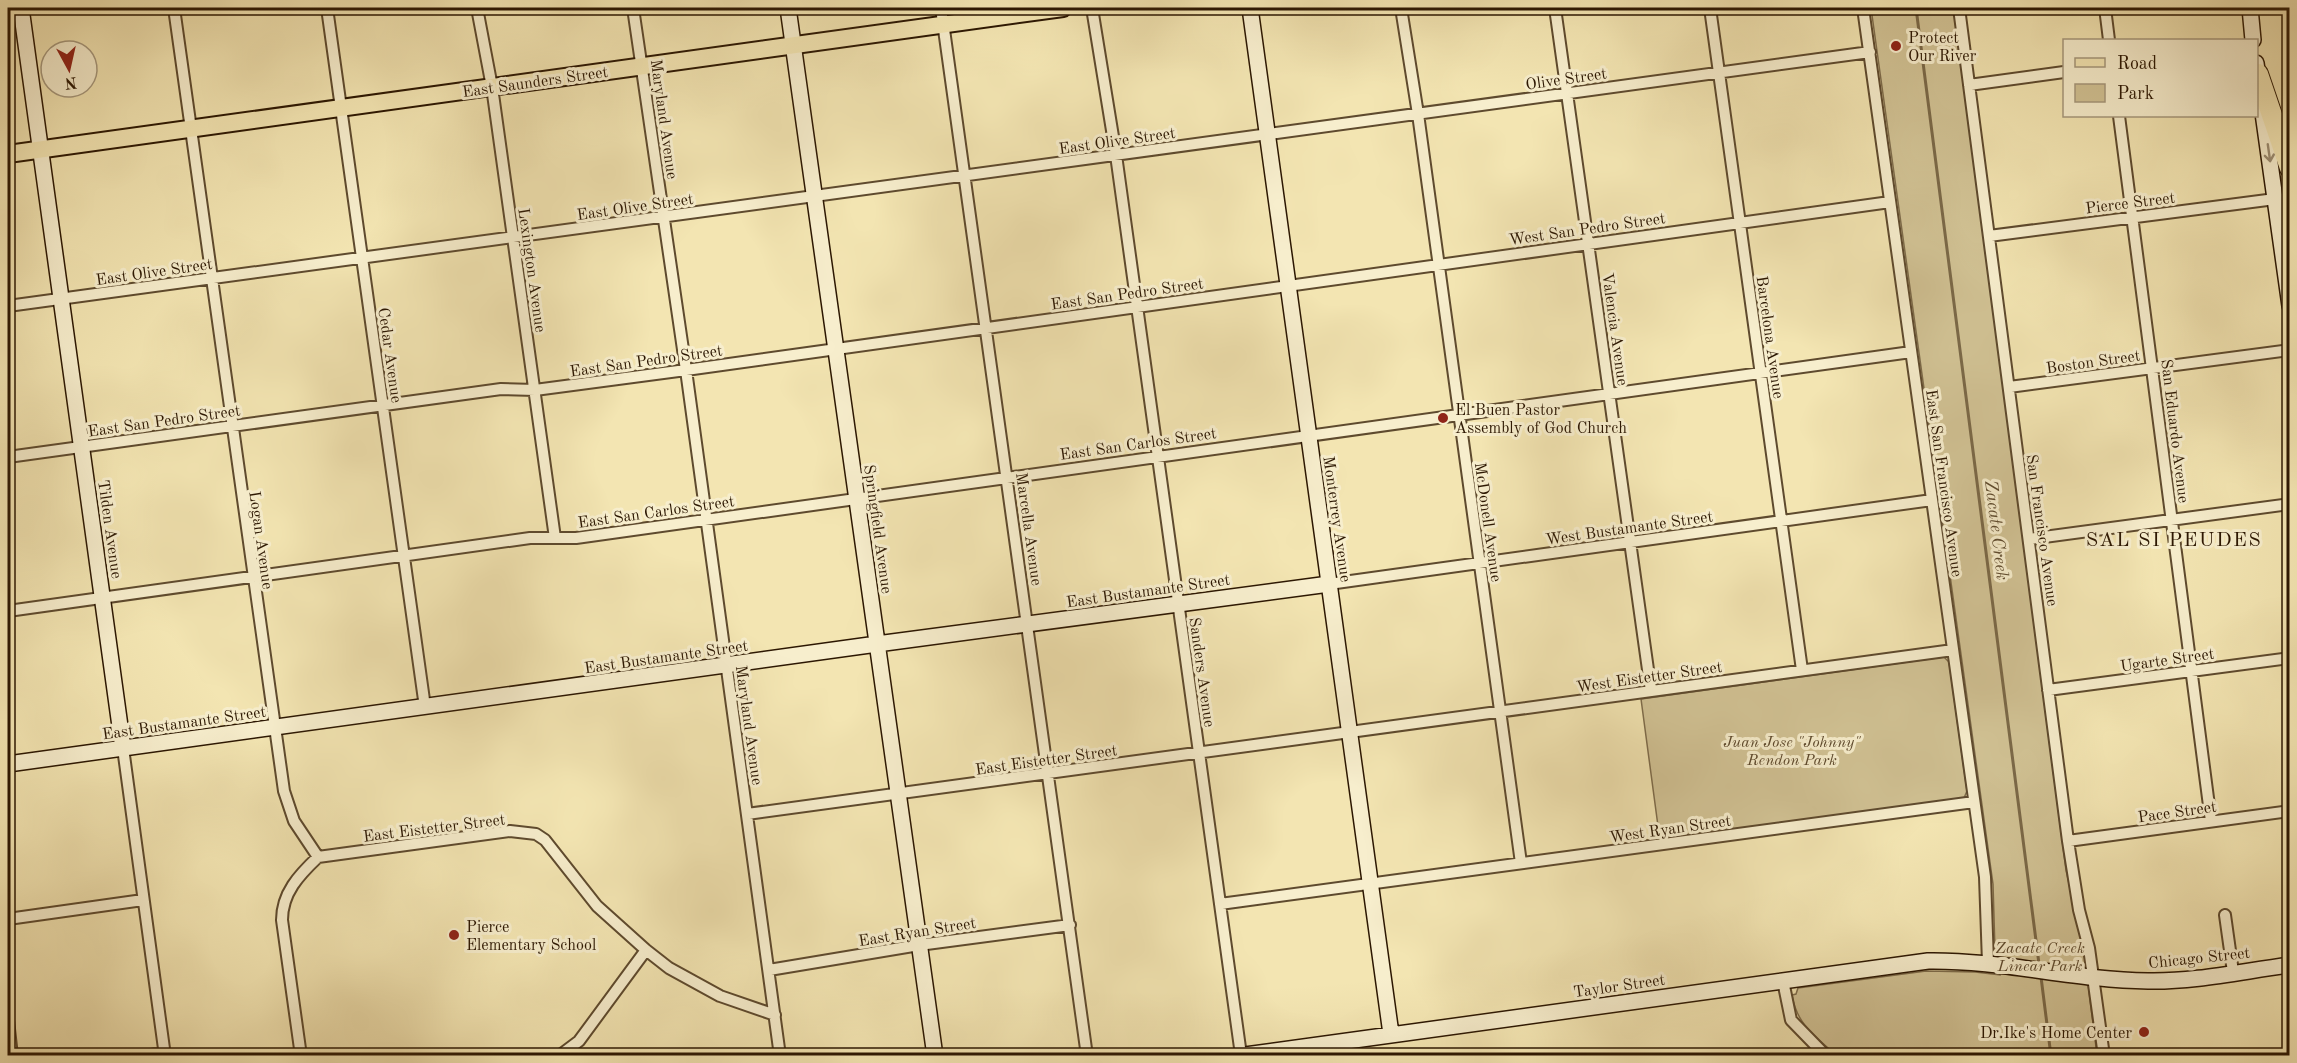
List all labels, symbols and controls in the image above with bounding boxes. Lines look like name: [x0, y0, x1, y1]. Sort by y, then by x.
place label: Protect Our River: [1908, 31, 1977, 65]
north arrow: [39, 39, 99, 99]
marker: Protect Our River: [1889, 39, 1903, 53]
legend: [2063, 39, 2258, 117]
text: Road: [2117, 55, 2157, 73]
street label: Maryland Avenue: [647, 58, 679, 180]
street label: East Saunders Street: [461, 65, 610, 101]
street label: Olive Street: [1525, 66, 1608, 94]
text: N: [63, 73, 78, 91]
text: Park: [2117, 85, 2154, 103]
street label: East Olive Street: [1058, 126, 1177, 158]
one-way arrow: [2263, 142, 2274, 162]
street label: Pierce Street: [2084, 190, 2176, 217]
street label: East Olive Street: [576, 192, 695, 224]
street label: Lexington Avenue: [514, 207, 548, 334]
street label: West San Pedro Street: [1508, 211, 1667, 249]
street label: East Olive Street: [95, 257, 214, 289]
street label: Valencia Avenue: [1598, 272, 1630, 387]
street label: Barcelona Avenue: [1752, 275, 1786, 400]
street label: East San Pedro Street: [1050, 276, 1205, 314]
street label: Cedar Avenue: [374, 307, 404, 404]
street label: East San Pedro Street: [569, 343, 724, 381]
street label: Boston Street: [2045, 348, 2142, 378]
street label: San Eduardo Avenue: [2157, 358, 2191, 504]
street label: East San Francisco Avenue: [1922, 388, 1964, 578]
street label: East San Pedro Street: [87, 403, 242, 441]
place label: El Buen Pastor Assembly of God Church: [1455, 403, 1627, 437]
marker: El Buen Pastor Assembly of God Church: [1436, 411, 1450, 425]
street label: East San Carlos Street: [1059, 426, 1218, 464]
street label: San Francisco Avenue: [2022, 453, 2060, 607]
street label: Monterrey Avenue: [1319, 455, 1353, 583]
street label: McDonell Avenue: [1471, 461, 1503, 583]
street label: Springfield Avenue: [860, 464, 894, 595]
street label: Marcella Avenue: [1012, 472, 1044, 587]
street label: Tilden Avenue: [94, 479, 124, 580]
water label: Zacate Creek: [1981, 479, 2011, 581]
street label: Logan Avenue: [245, 490, 275, 590]
street label: East San Carlos Street: [577, 494, 736, 532]
street label: West Bustamante Street: [1544, 509, 1714, 549]
district label: SAL SI PEUDES: [2086, 531, 2262, 551]
street label: East Bustamante Street: [1065, 573, 1232, 611]
street label: Sanders Avenue: [1185, 616, 1217, 728]
street label: East Bustamante Street: [583, 639, 750, 677]
street label: Ugarte Street: [2119, 646, 2216, 675]
street label: West Eistetter Street: [1575, 660, 1724, 696]
street label: Maryland Avenue: [732, 664, 764, 786]
street label: East Bustamante Street: [101, 705, 268, 743]
park label: Juan Jose "Johnny" Rendon Park: [1723, 735, 1861, 769]
street label: East Eistetter Street: [974, 743, 1119, 779]
street label: Pace Street: [2137, 799, 2218, 826]
street label: East Eistetter Street: [362, 812, 507, 846]
street label: West Ryan Street: [1608, 813, 1733, 846]
street label: East Ryan Street: [857, 916, 978, 950]
place label: Pierce Elementary School: [466, 920, 596, 954]
marker: Pierce Elementary School: [447, 928, 461, 942]
park label: Zacate Creek Linear Park: [1995, 941, 2085, 975]
street label: Chicago Street: [2148, 946, 2251, 972]
street label: Taylor Street: [1572, 973, 1667, 1001]
marker: Dr.Ike's Home Center: [2137, 1025, 2151, 1039]
place label: Dr.Ike's Home Center: [1980, 1026, 2132, 1042]

